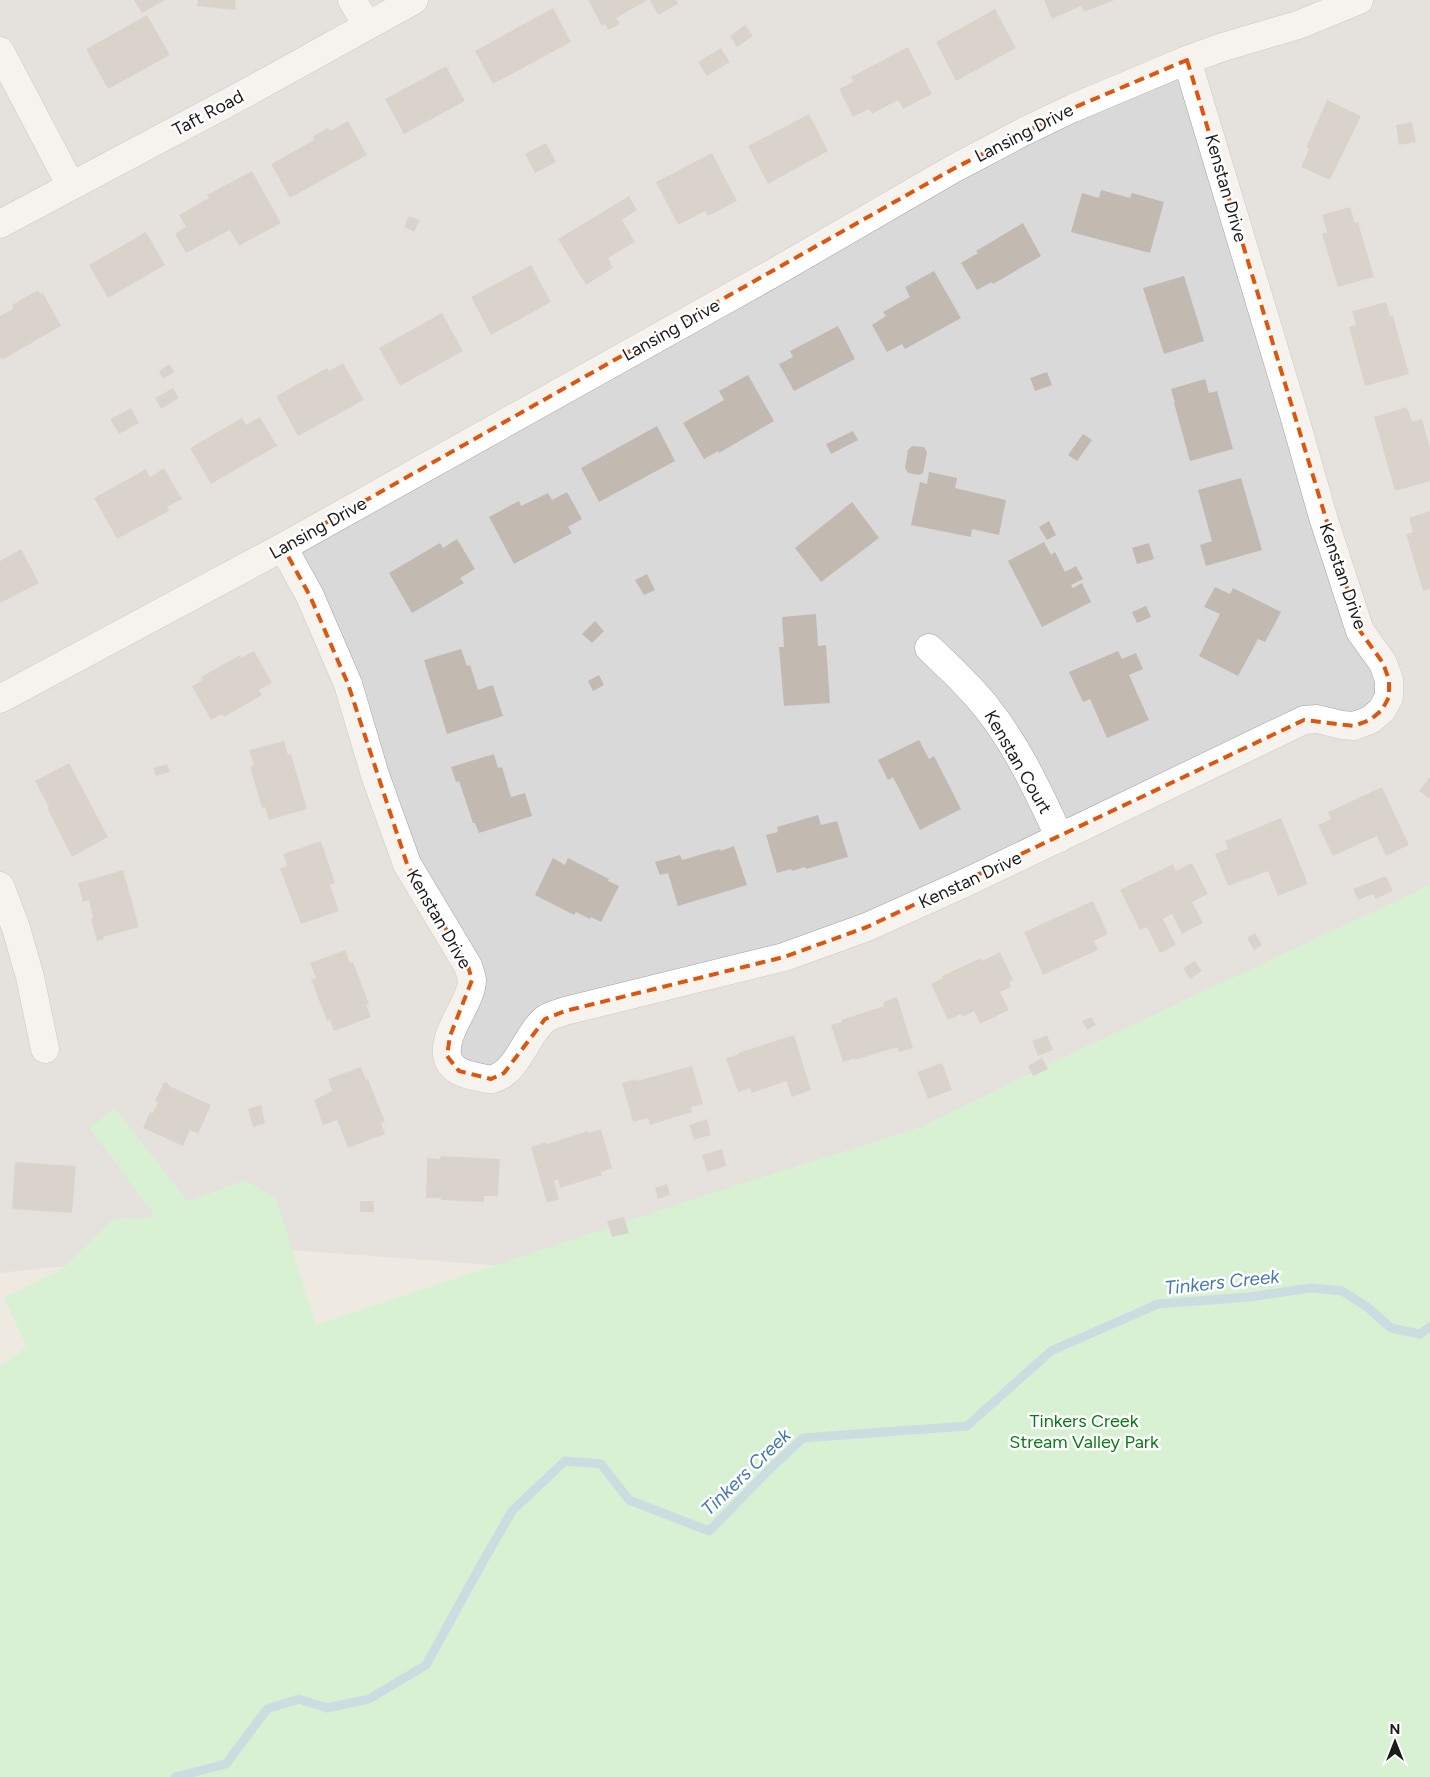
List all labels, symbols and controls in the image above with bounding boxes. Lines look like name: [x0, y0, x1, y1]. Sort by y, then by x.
street label: Taft Road: [169, 85, 247, 141]
street label: Lansing Drive: [971, 99, 1077, 167]
street label: Kenstan Drive: [1200, 132, 1252, 245]
street label: Lansing Drive: [619, 294, 724, 366]
street label: Lansing Drive: [266, 492, 371, 564]
street label: Kenstan Drive: [1315, 520, 1372, 632]
street label: Kenstan Court: [980, 706, 1057, 818]
street label: Kenstan Drive: [915, 846, 1025, 913]
street label: Kenstan Drive: [402, 865, 476, 973]
water label: Tinkers Creek: [1164, 1264, 1281, 1299]
park label: Tinkers Creek Stream Valley Park: [1009, 1410, 1159, 1453]
water label: Tinkers Creek: [697, 1423, 796, 1520]
north arrow: [1370, 1717, 1420, 1767]
text: N: [1390, 1721, 1400, 1738]

